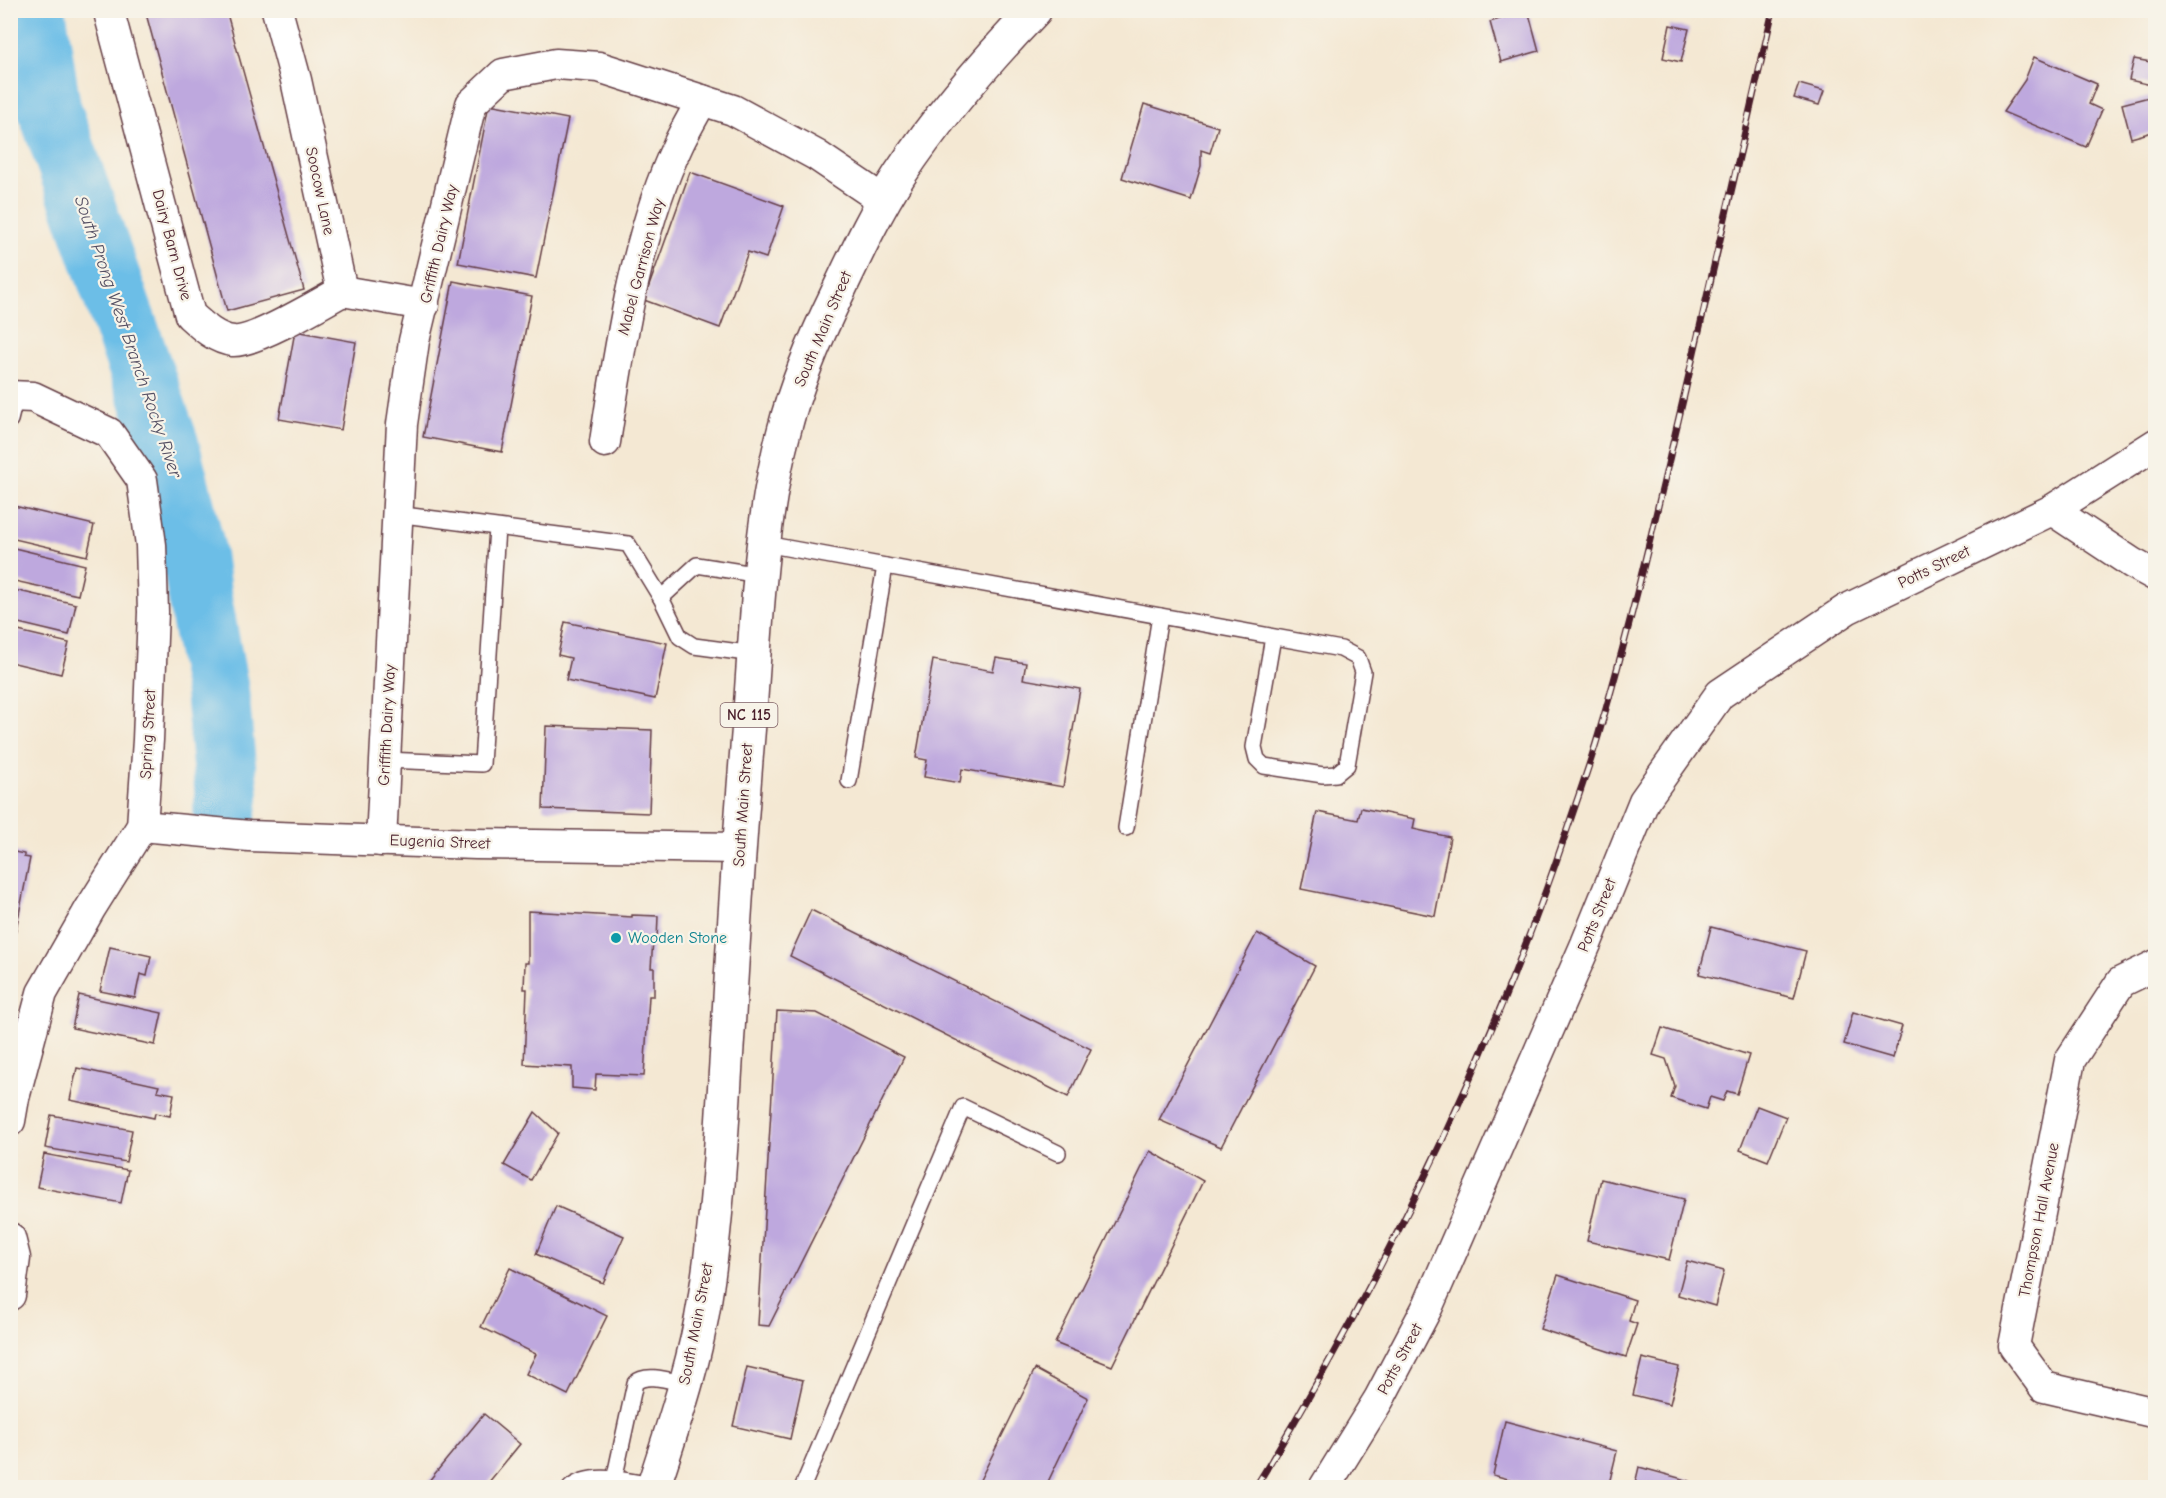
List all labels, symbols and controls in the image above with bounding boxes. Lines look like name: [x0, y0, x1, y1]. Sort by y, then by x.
street label: Soocow Lane: [302, 145, 338, 237]
street label: Griffith Dairy Way: [417, 182, 462, 305]
street label: Dairy Barn Drive: [149, 188, 195, 302]
water label: South Prong West Branch Rocky River: [70, 193, 186, 481]
street label: Mabel Garrison Way: [614, 196, 668, 337]
street label: South Main Street: [791, 268, 856, 389]
street label: Potts Street: [1895, 542, 1973, 592]
street label: Griffith Dairy Way: [375, 663, 399, 786]
street label: Spring Street: [137, 688, 159, 779]
road number: NC 115: [720, 703, 777, 727]
street label: South Main Street: [730, 742, 756, 867]
street label: Eugenia Street: [389, 831, 491, 853]
street label: Potts Street: [1574, 875, 1620, 954]
place label: Wooden Stone: [628, 929, 727, 947]
marker: Wooden Stone: [609, 931, 623, 945]
street label: Thompson Hall Avenue: [2015, 1141, 2063, 1299]
street label: South Main Street: [675, 1261, 717, 1386]
street label: Potts Street: [1374, 1320, 1426, 1398]

